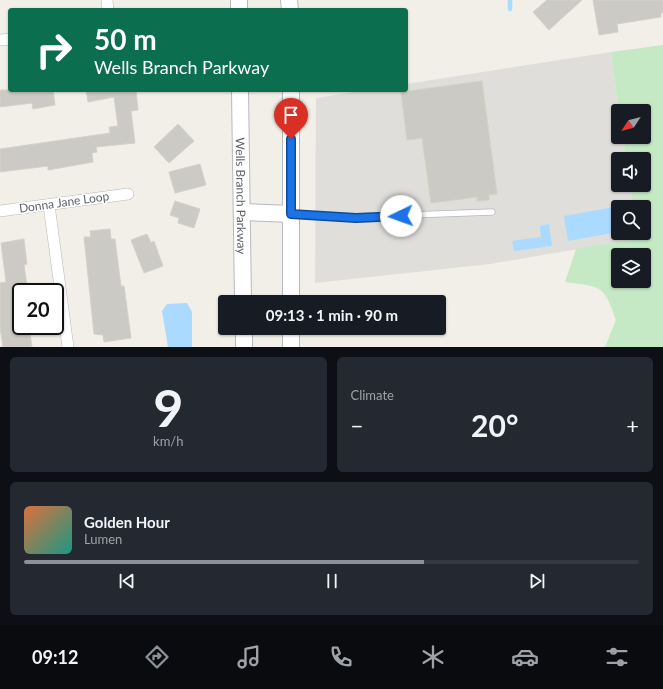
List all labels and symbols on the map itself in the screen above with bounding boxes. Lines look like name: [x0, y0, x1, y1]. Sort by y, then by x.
pin: [274, 98, 308, 139]
north arrow: [611, 104, 651, 144]
street label: Wells Branch Parkway: [233, 137, 250, 255]
street label: Donna Jane Loop: [18, 188, 110, 216]
position arrow: [380, 195, 422, 237]
speed limit sign: 20: [12, 283, 64, 335]

